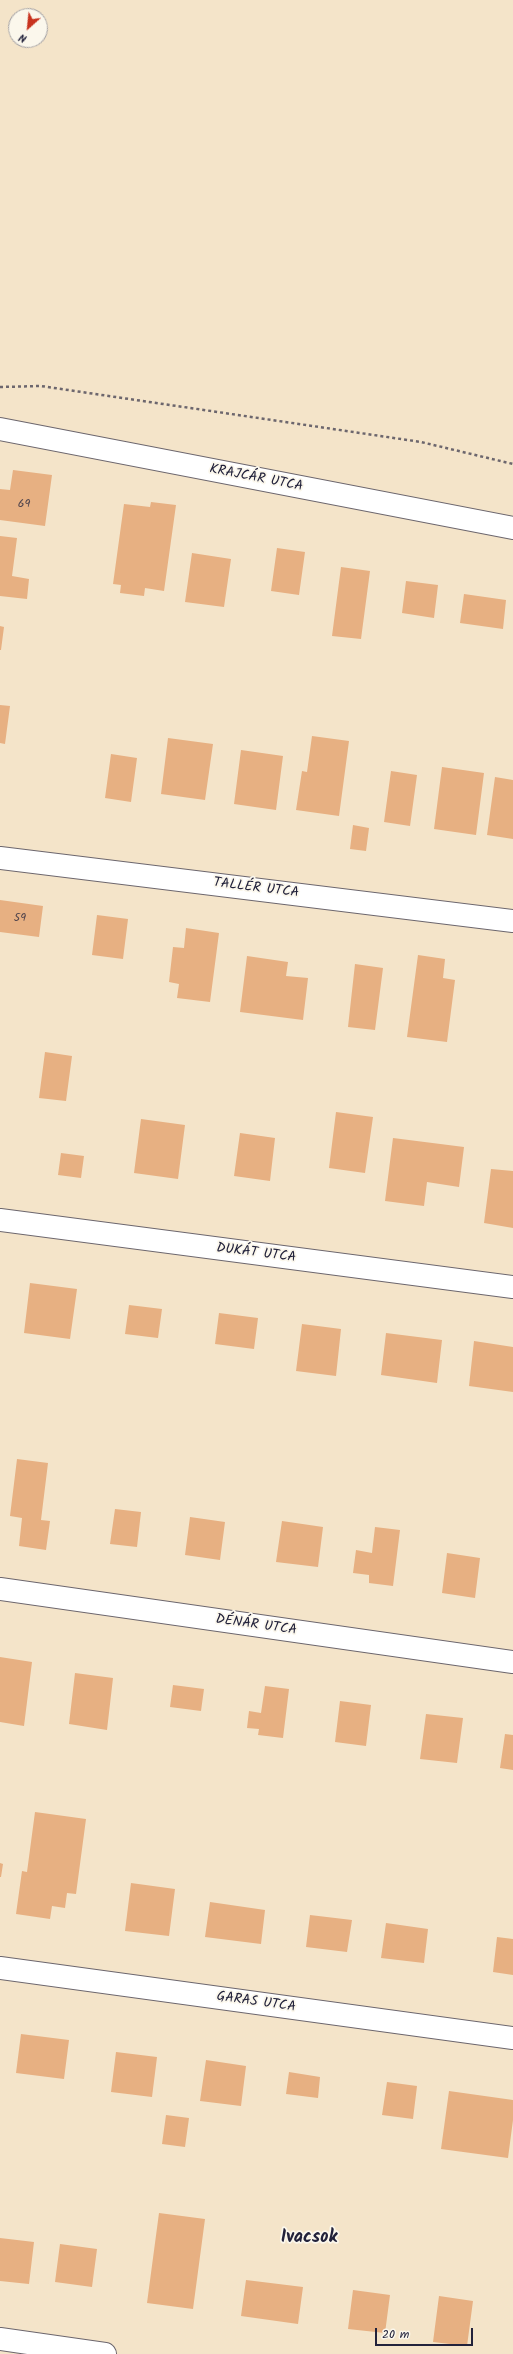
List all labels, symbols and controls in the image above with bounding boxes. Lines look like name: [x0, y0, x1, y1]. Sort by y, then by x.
north arrow: [8, 8, 48, 48]
text: N: [16, 28, 30, 47]
street label: KRAJCÁR UTCA: [208, 462, 304, 496]
house number: 69: [18, 498, 30, 512]
street label: TALLÉR UTCA: [212, 875, 300, 903]
house number: 59: [14, 912, 26, 926]
street label: DUKÁT UTCA: [215, 1241, 297, 1267]
street label: DÉNÁR UTCA: [214, 1612, 298, 1640]
street label: GARAS UTCA: [215, 1989, 297, 2017]
district label: Ivacsok: [281, 2228, 337, 2250]
scale bar: [377, 2320, 475, 2346]
text: 20 m: [382, 2325, 409, 2344]

